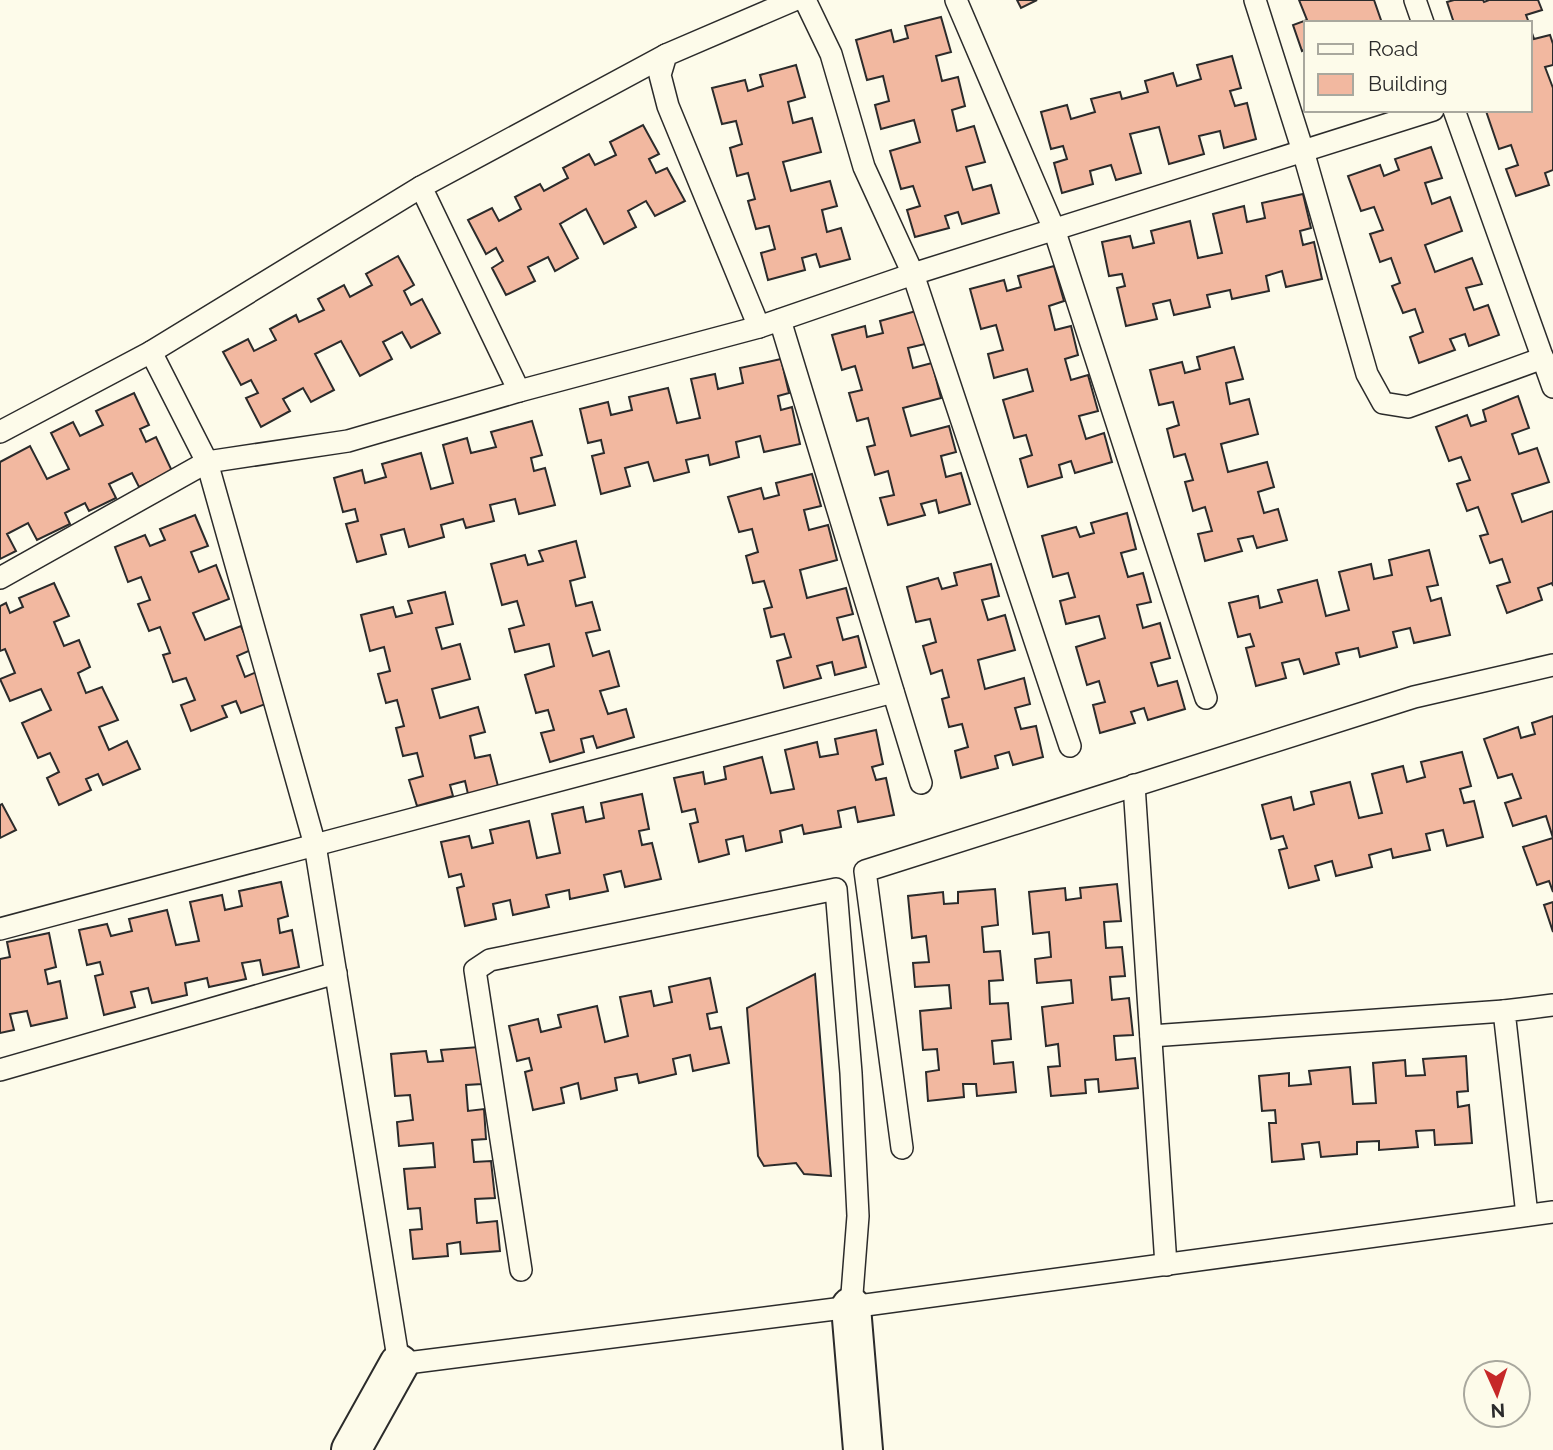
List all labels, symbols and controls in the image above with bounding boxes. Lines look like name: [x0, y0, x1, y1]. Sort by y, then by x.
legend: [1304, 21, 1532, 112]
text: Road: [1368, 36, 1418, 61]
text: Building: [1368, 71, 1448, 96]
north arrow: [1462, 1359, 1532, 1429]
text: N: [1490, 1400, 1506, 1422]

